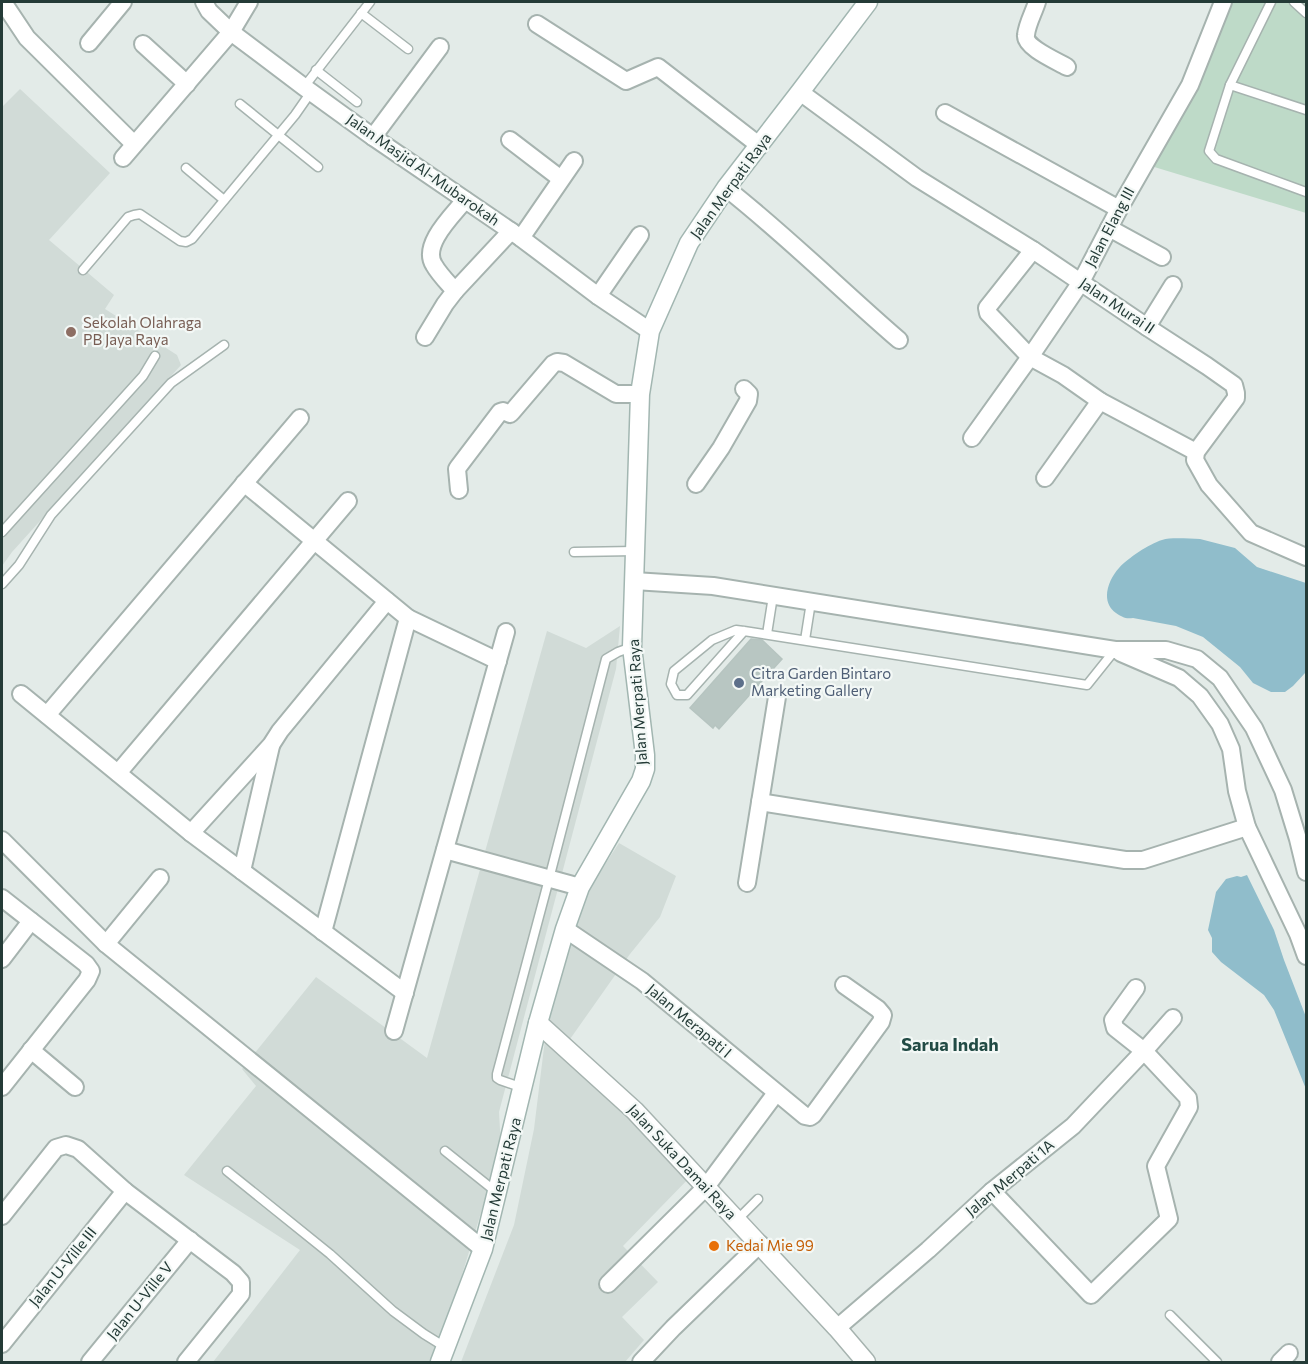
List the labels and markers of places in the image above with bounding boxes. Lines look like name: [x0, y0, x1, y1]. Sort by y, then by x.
place label: Sekolah Olahraga PB Jaya Raya: [83, 313, 202, 348]
marker: Sekolah Olahraga PB Jaya Raya: [64, 325, 78, 339]
place label: Citra Garden Bintaro Marketing Gallery: [751, 664, 891, 699]
marker: Citra Garden Bintaro Marketing Gallery: [732, 676, 746, 690]
place label: Kedai Mie 99: [726, 1236, 814, 1254]
marker: Kedai Mie 99: [707, 1239, 721, 1253]

